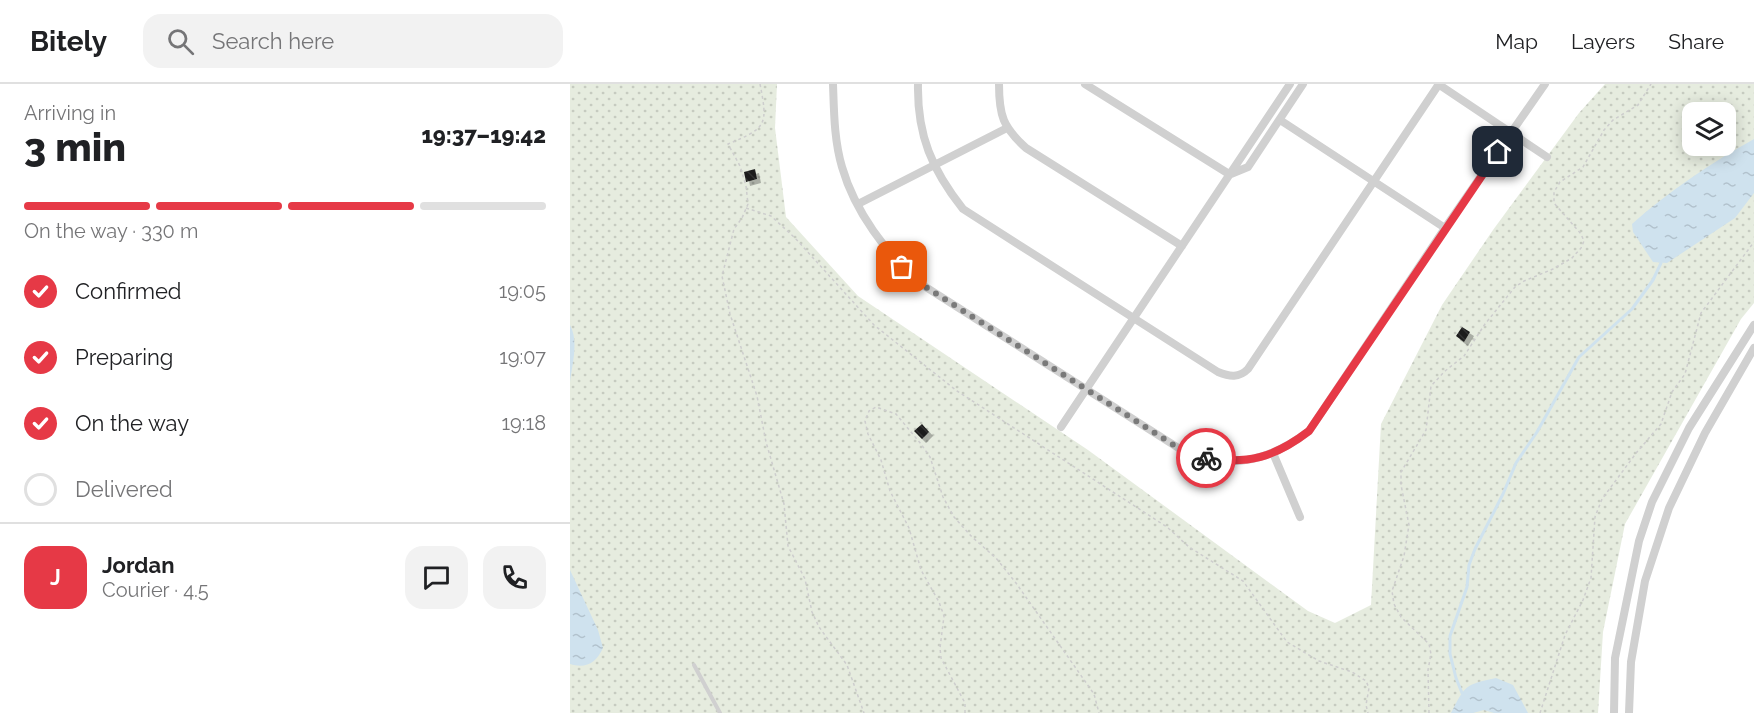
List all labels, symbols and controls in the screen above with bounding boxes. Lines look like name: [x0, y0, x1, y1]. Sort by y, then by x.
search box: [143, 14, 563, 68]
text: Bitely: [30, 25, 107, 58]
icon: search: [164, 25, 197, 58]
text: Search here: [212, 28, 334, 54]
text: Map: [1495, 29, 1538, 54]
text: Layers: [1571, 29, 1635, 54]
text: Share: [1668, 29, 1724, 54]
text: Arriving in: [24, 101, 116, 125]
map controls: [1682, 102, 1736, 156]
button: layers: [1682, 102, 1736, 156]
text: 19:37–19:42: [421, 122, 546, 148]
text: 3 min: [24, 124, 126, 170]
pin: [1472, 126, 1523, 177]
icon: home: [1481, 135, 1514, 168]
text: On the way · 330 m: [24, 219, 198, 243]
pin: [876, 241, 927, 292]
icon: bag: [885, 250, 918, 283]
icon: check: [24, 275, 57, 308]
text: Confirmed: [75, 278, 182, 304]
text: 19:05: [499, 279, 546, 303]
icon: check: [24, 341, 57, 374]
text: Preparing: [75, 344, 173, 370]
text: 19:07: [499, 345, 546, 369]
icon: check: [24, 407, 57, 440]
text: On the way: [75, 410, 189, 436]
text: 19:18: [502, 411, 546, 435]
courier: [1176, 428, 1236, 488]
icon: bike: [1190, 442, 1223, 475]
text: Delivered: [75, 476, 173, 502]
button: chat: [405, 546, 468, 609]
button: phone: [483, 546, 546, 609]
text: Jordan: [102, 552, 174, 578]
text: J: [50, 564, 61, 590]
text: Courier · 4.5: [102, 578, 209, 602]

